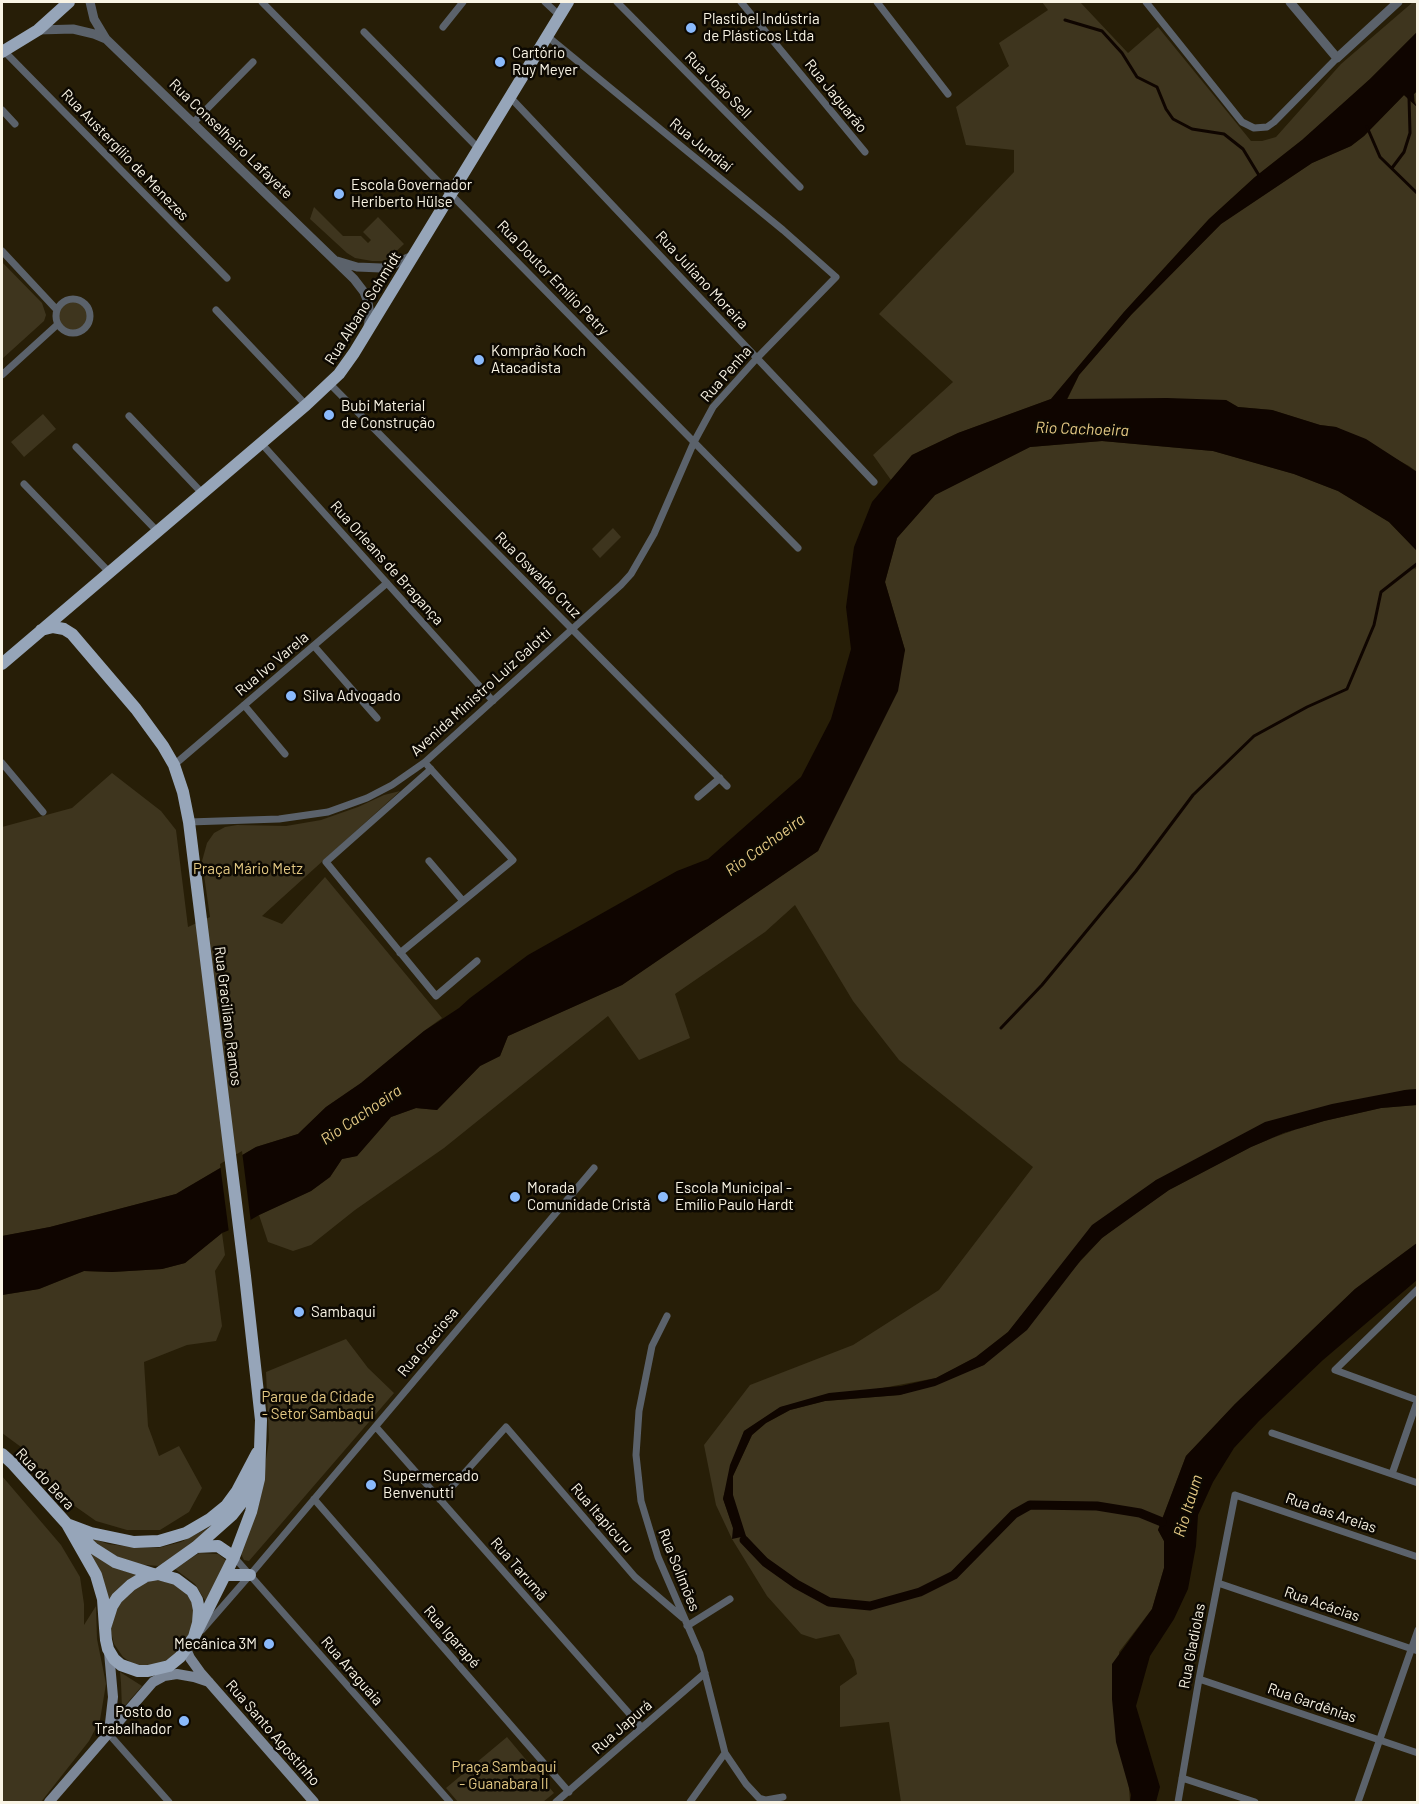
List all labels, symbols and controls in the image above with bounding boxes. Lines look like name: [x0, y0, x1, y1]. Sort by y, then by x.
place label: Plastibel Indústria de Plásticos Ltda: [703, 10, 820, 45]
marker: Plastibel Indústria de Plásticos Ltda: [684, 21, 698, 35]
place label: Cartório Ruy Meyer: [512, 44, 578, 79]
street label: Rua João Sell: [681, 48, 755, 122]
marker: Cartório Ruy Meyer: [493, 55, 507, 69]
street label: Rua Jaguarão: [801, 56, 871, 136]
street label: Rua Conselheiro Lafayete: [165, 75, 297, 203]
street label: Rua Austergílio de Menezes: [57, 85, 193, 225]
street label: Rua Jundiaí: [666, 114, 736, 176]
place label: Escola Governador Heriberto Hülse: [351, 176, 472, 211]
marker: Escola Governador Heriberto Hülse: [332, 187, 346, 201]
street label: Rua Doutor Emílio Petry: [493, 217, 613, 339]
street label: Rua Juliano Moreira: [652, 227, 752, 333]
street label: Rua Albano Schmidt: [321, 248, 405, 368]
place label: Komprão Koch Atacadista: [491, 342, 586, 377]
street label: Rua Penha: [697, 342, 755, 406]
marker: Komprão Koch Atacadista: [472, 353, 486, 367]
place label: Bubi Material de Construção: [341, 397, 435, 432]
marker: Bubi Material de Construção: [322, 408, 336, 422]
water label: Rio Cachoeira: [1035, 418, 1129, 440]
street label: Rua Orleans de Bragança: [327, 497, 447, 629]
street label: Rua Oswaldo Cruz: [491, 528, 585, 622]
street label: Avenida Ministro Luiz Galotti: [407, 624, 555, 760]
street label: Rua Ivo Varela: [232, 628, 312, 700]
place label: Silva Advogado: [303, 687, 401, 705]
marker: Silva Advogado: [284, 689, 298, 703]
water label: Rio Cachoeira: [721, 810, 809, 880]
park label: Praça Mário Metz: [193, 860, 303, 878]
street label: Rua Graciliano Ramos: [211, 945, 245, 1087]
water label: Rio Cachoeira: [317, 1081, 405, 1149]
place label: Morada Comunidade Cristã: [527, 1179, 650, 1214]
place label: Escola Municipal - Emílio Paulo Hardt: [675, 1179, 794, 1214]
marker: Morada Comunidade Cristã: [508, 1190, 522, 1204]
marker: Escola Municipal - Emílio Paulo Hardt: [656, 1190, 670, 1204]
place label: Sambaqui: [311, 1303, 376, 1321]
street label: Rua Graciosa: [394, 1304, 462, 1380]
marker: Sambaqui: [292, 1305, 306, 1319]
park label: Parque da Cidade - Setor Sambaqui: [262, 1388, 374, 1423]
street label: Rua do Bera: [12, 1444, 78, 1514]
place label: Supermercado Benvenutti: [383, 1467, 479, 1502]
water label: Rio Itaum: [1169, 1472, 1207, 1540]
marker: Supermercado Benvenutti: [364, 1478, 378, 1492]
street label: Rua Itapicuru: [567, 1480, 637, 1556]
street label: Rua das Areias: [1283, 1489, 1379, 1537]
street label: Rua Solimões: [654, 1526, 704, 1614]
street label: Rua Tarumã: [487, 1534, 551, 1604]
street label: Rua Acácias: [1282, 1583, 1362, 1625]
street label: Rua Igarapé: [420, 1602, 484, 1672]
street label: Rua Gladiolas: [1175, 1602, 1209, 1690]
street label: Rua Araguaia: [317, 1633, 387, 1709]
place label: Mecânica 3M: [174, 1635, 257, 1653]
marker: Mecânica 3M: [262, 1637, 276, 1651]
street label: Rua Santo Agostinho: [222, 1676, 324, 1790]
street label: Rua Gardênias: [1265, 1679, 1359, 1727]
street label: Rua Japurá: [588, 1696, 656, 1758]
place label: Posto do Trabalhador: [94, 1703, 172, 1738]
marker: Posto do Trabalhador: [177, 1714, 191, 1728]
park label: Praça Sambaqui - Guanabara II: [451, 1758, 557, 1793]

